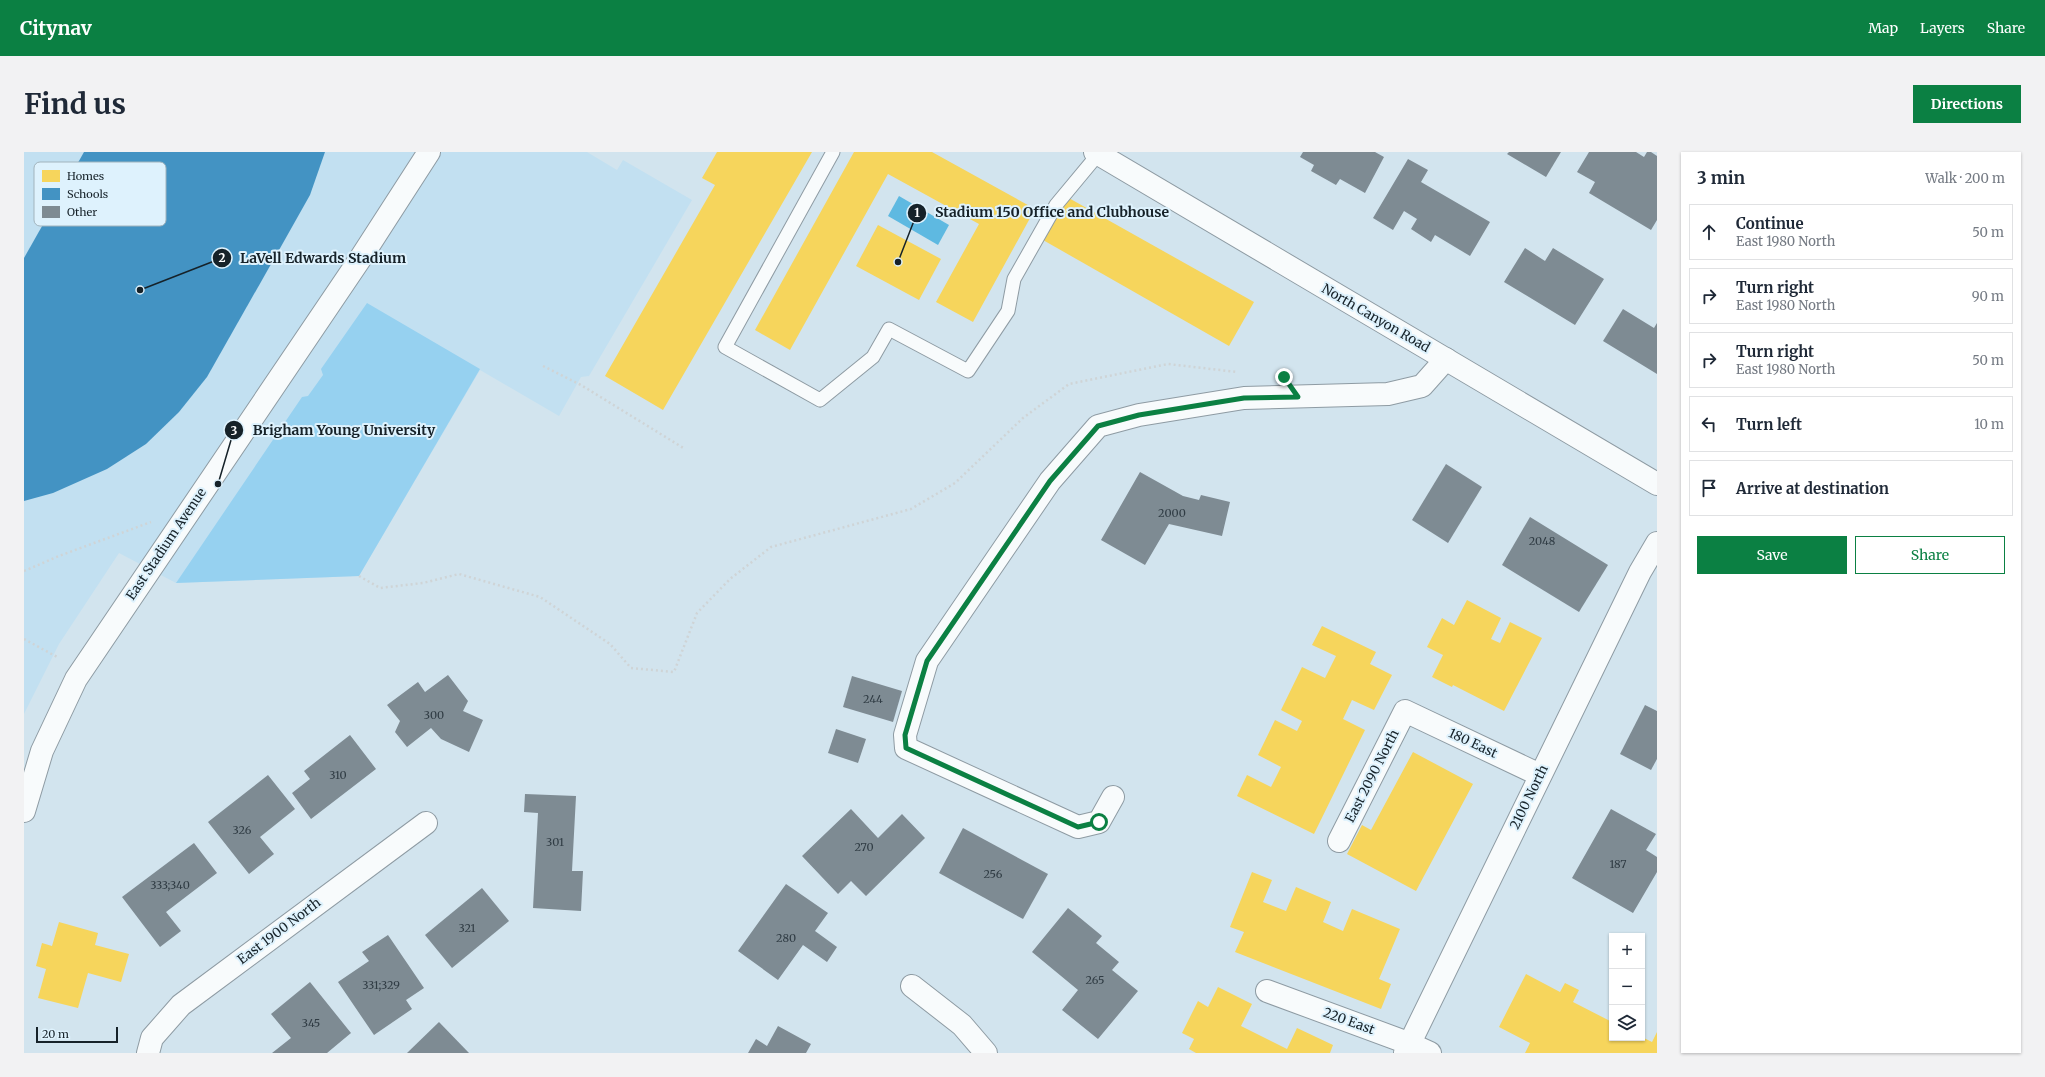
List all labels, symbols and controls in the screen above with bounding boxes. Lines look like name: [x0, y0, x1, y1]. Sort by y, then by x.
text: Citynav: [20, 16, 92, 40]
text: Map: [1868, 19, 1898, 37]
text: Layers: [1920, 19, 1965, 37]
text: Share: [1987, 19, 2025, 37]
button: Directions: [1913, 85, 2021, 123]
text: Find us: [24, 86, 126, 122]
legend: [34, 162, 166, 226]
text: 3 min: [1697, 167, 1745, 189]
text: Homes: [67, 169, 104, 183]
text: Walk · 200 m: [1925, 170, 2005, 187]
text: Schools: [67, 187, 108, 201]
callout: Stadium 150 Office and Clubhouse: [907, 200, 1177, 226]
text: Stadium 150 Office and Clubhouse: [935, 203, 1169, 221]
text: Other: [67, 205, 97, 219]
text: 1: [914, 205, 920, 220]
text: Continue: [1736, 214, 1804, 233]
icon: ahead: [1698, 221, 1720, 243]
text: 50 m: [1972, 224, 2004, 241]
text: East 1980 North: [1736, 233, 1835, 250]
callout: LaVell Edwards Stadium: [212, 245, 414, 271]
text: LaVell Edwards Stadium: [240, 249, 406, 267]
text: 2: [218, 250, 226, 265]
text: Turn right: [1736, 278, 1814, 297]
street label: North Canyon Road: [1319, 280, 1433, 356]
icon: right: [1698, 285, 1720, 307]
text: 90 m: [1972, 288, 2004, 305]
text: East 1980 North: [1736, 297, 1835, 314]
text: Turn right: [1736, 342, 1814, 361]
icon: right: [1698, 349, 1720, 371]
text: 50 m: [1972, 352, 2004, 369]
text: East 1980 North: [1736, 361, 1835, 378]
route end: [1275, 368, 1293, 386]
icon: left: [1698, 413, 1720, 435]
text: Turn left: [1736, 415, 1802, 434]
text: 10 m: [1974, 416, 2004, 433]
callout: Brigham Young University: [224, 417, 443, 443]
text: Brigham Young University: [253, 421, 436, 439]
text: 3: [231, 423, 238, 438]
icon: arrive: [1698, 477, 1720, 499]
text: Arrive at destination: [1736, 479, 1889, 498]
street label: East Stadium Avenue: [122, 484, 210, 603]
house number: 2000: [1158, 506, 1186, 520]
house number: 2048: [1529, 534, 1556, 548]
button: Save: [1697, 536, 1847, 574]
button: Share: [1855, 536, 2005, 574]
house number: 244: [863, 692, 883, 706]
house number: 300: [424, 708, 444, 722]
street label: 180 East: [1446, 724, 1500, 762]
street label: East 2090 North: [1341, 726, 1403, 825]
street label: 2100 North: [1506, 762, 1552, 832]
house number: 310: [329, 768, 347, 782]
route start: [1090, 813, 1108, 831]
house number: 326: [233, 823, 252, 837]
house number: 301: [546, 835, 564, 849]
house number: 270: [854, 840, 874, 854]
house number: 187: [1609, 857, 1627, 871]
house number: 256: [983, 867, 1003, 881]
house number: 333;340: [150, 878, 190, 892]
street label: East 1900 North: [234, 894, 324, 968]
house number: 321: [458, 921, 476, 935]
house number: 280: [776, 931, 796, 945]
map controls: [1609, 933, 1645, 1041]
button: +: [1609, 933, 1645, 969]
button: −: [1609, 969, 1645, 1005]
house number: 265: [1086, 973, 1104, 987]
house number: 331;329: [362, 978, 400, 992]
street label: 220 East: [1321, 1004, 1377, 1038]
button: layers: [1609, 1005, 1645, 1041]
house number: 345: [302, 1016, 320, 1030]
scale bar: [36, 1025, 118, 1044]
text: 20 m: [42, 1027, 69, 1041]

